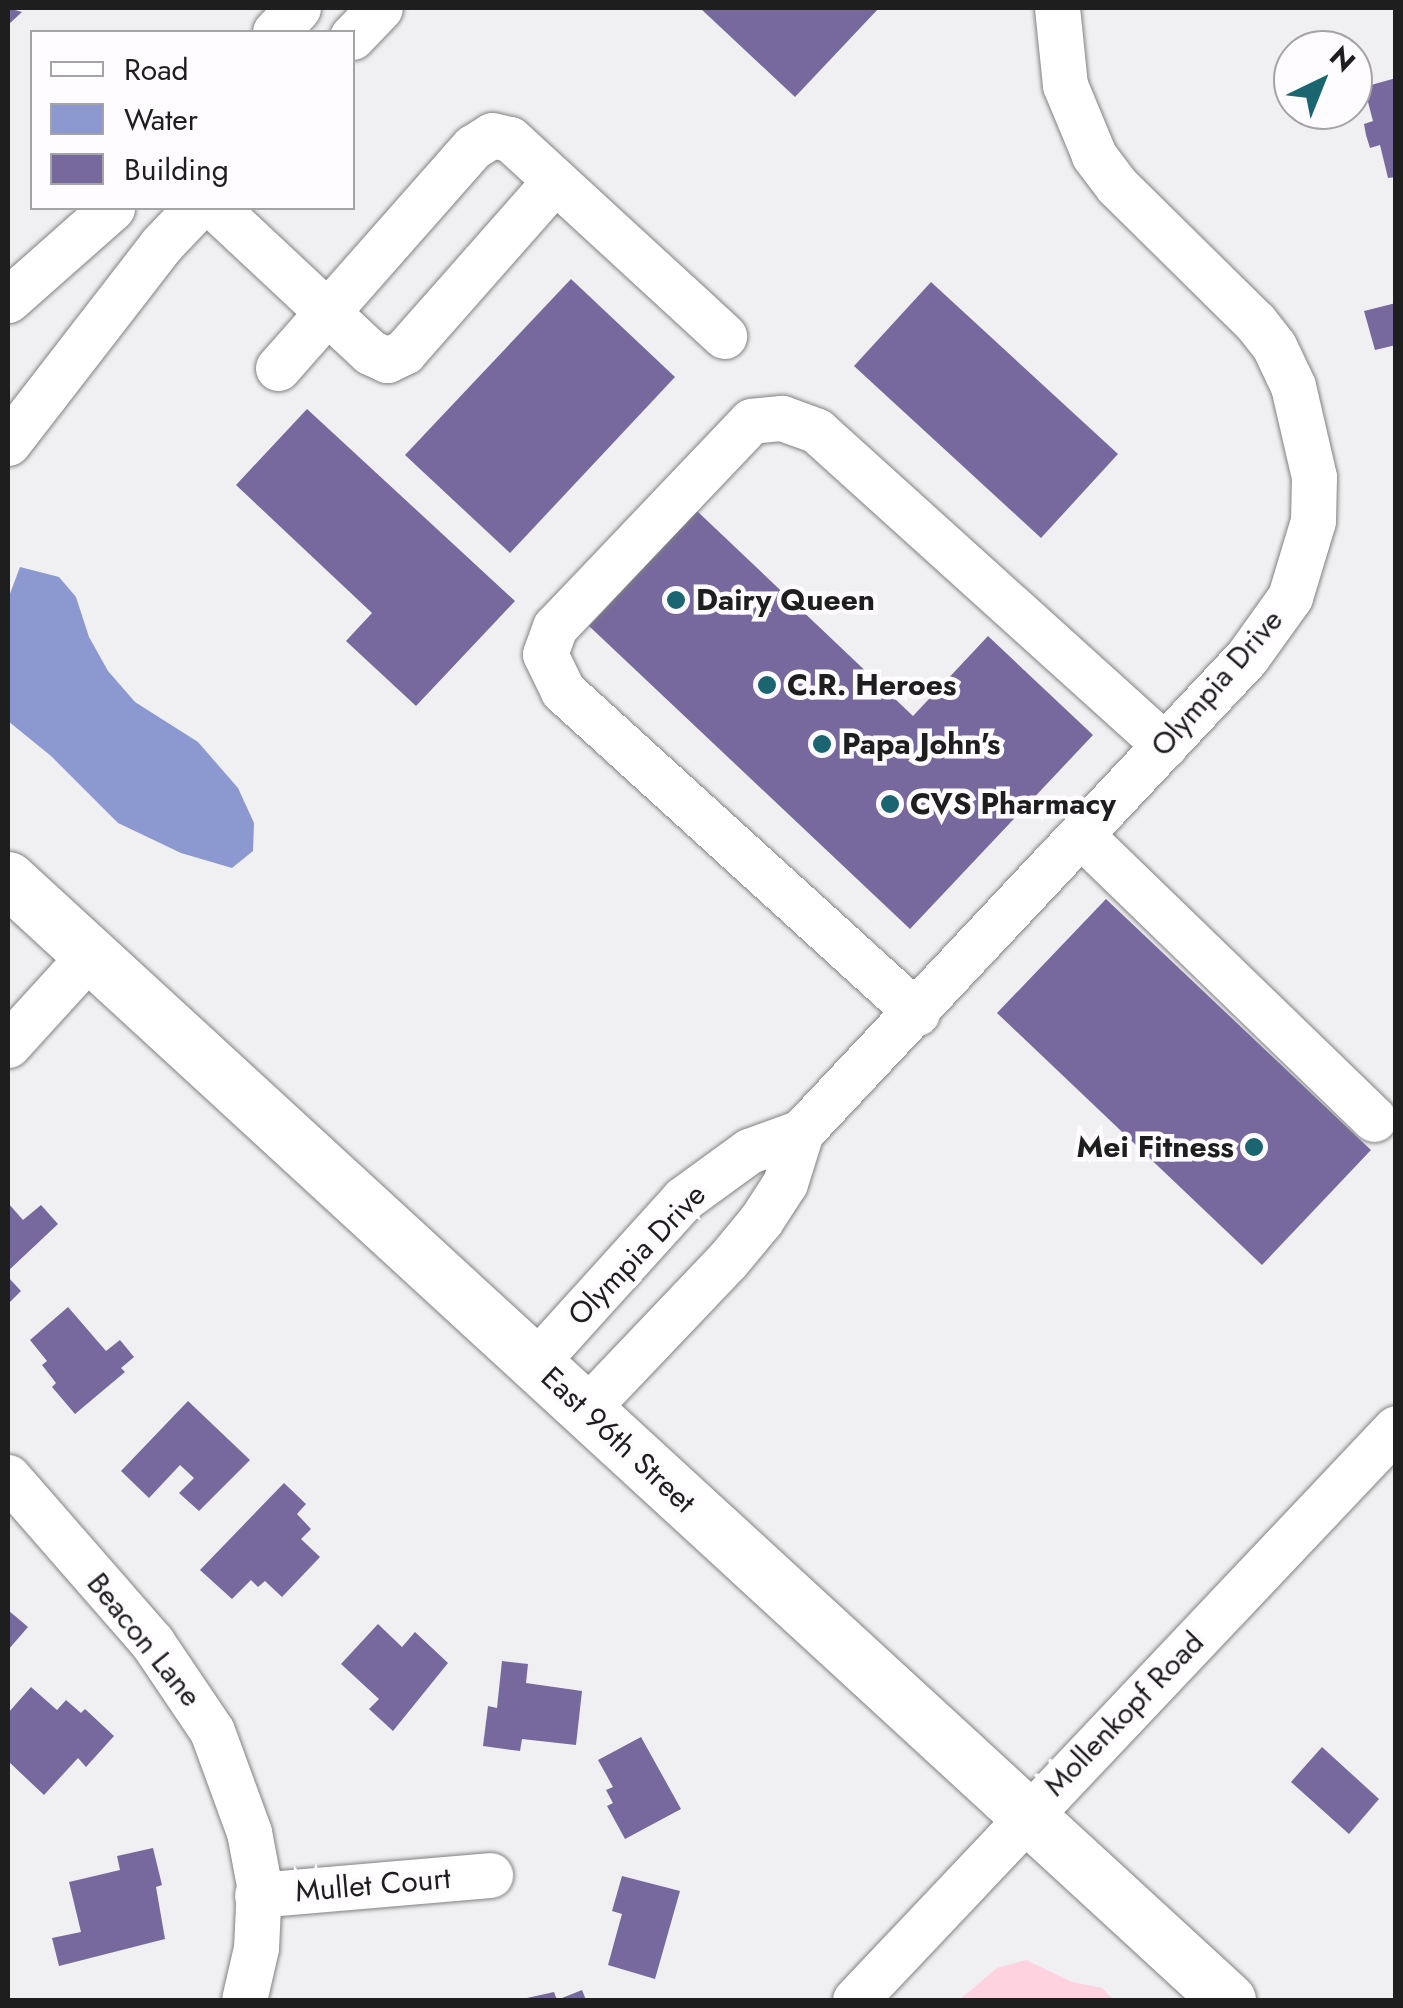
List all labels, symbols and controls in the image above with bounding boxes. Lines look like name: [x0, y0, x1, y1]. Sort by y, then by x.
legend: [30, 30, 355, 210]
north arrow: [1273, 30, 1373, 130]
text: N: [1320, 37, 1365, 82]
text: Road: [124, 48, 189, 91]
text: Water: [124, 98, 198, 141]
text: Building: [124, 148, 229, 191]
place label: Dairy Queen: [696, 582, 875, 618]
marker: Dairy Queen: [665, 589, 687, 611]
street label: Olympia Drive: [1144, 602, 1290, 764]
place label: C.R. Heroes: [787, 667, 957, 703]
marker: C.R. Heroes: [756, 674, 778, 696]
place label: Papa John's: [842, 726, 1001, 762]
marker: Papa John's: [811, 733, 833, 755]
place label: CVS Pharmacy: [910, 786, 1116, 822]
marker: CVS Pharmacy: [879, 793, 901, 815]
place label: Mei Fitness: [1077, 1129, 1234, 1165]
marker: Mei Fitness: [1243, 1136, 1265, 1158]
street label: Olympia Drive: [561, 1177, 713, 1333]
street label: East 96th Street: [534, 1360, 702, 1520]
street label: Beacon Lane: [79, 1566, 209, 1714]
street label: Mollenkopf Road: [1037, 1624, 1211, 1804]
street label: Mullet Court: [294, 1860, 452, 1910]

